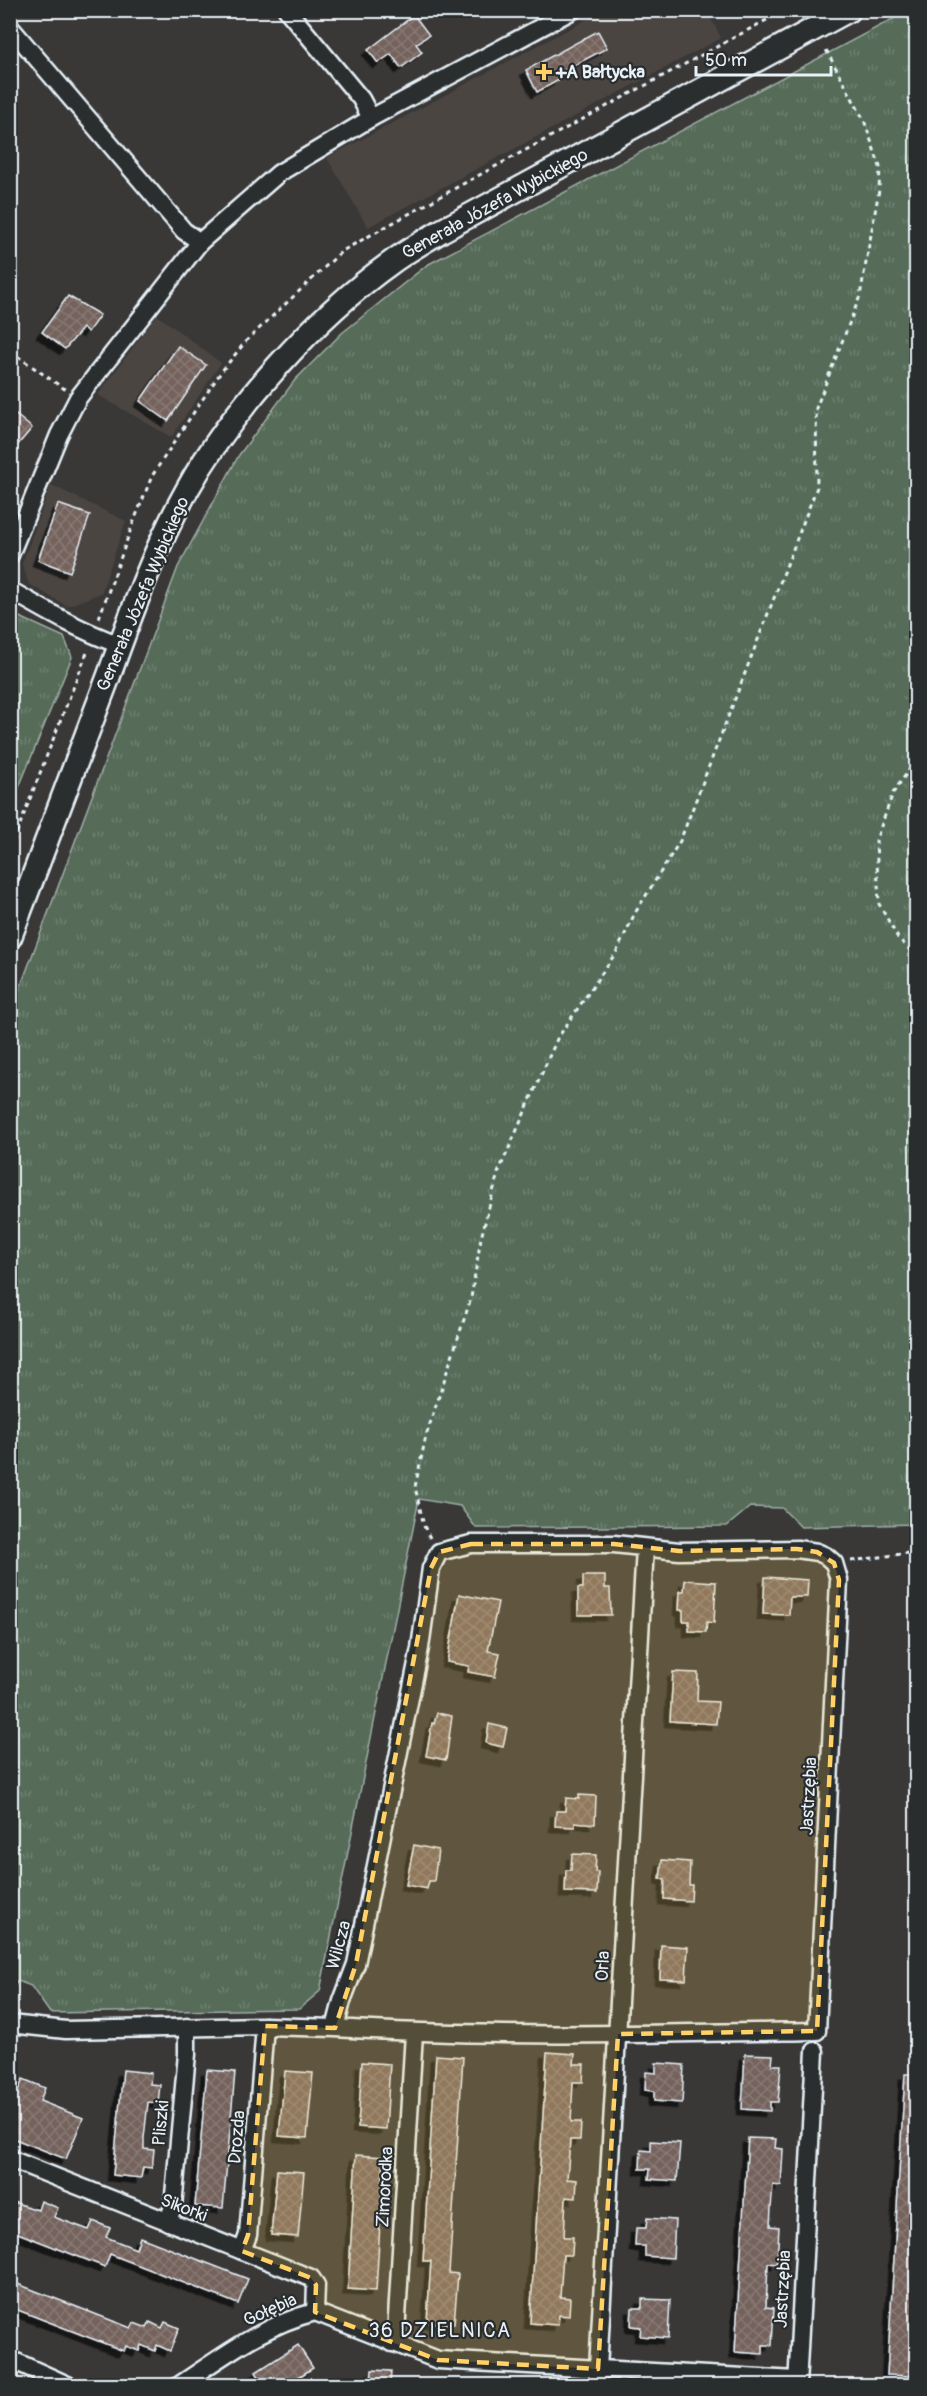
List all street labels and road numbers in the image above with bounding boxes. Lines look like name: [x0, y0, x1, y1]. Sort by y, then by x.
street label: Generała Józefa Wybickiego: [398, 143, 592, 265]
street label: Generała Józefa Wybickiego: [92, 493, 195, 695]
street label: Jastrzębia: [795, 1756, 823, 1836]
street label: Wilcza: [321, 1918, 357, 1972]
street label: Orla: [591, 1950, 615, 1982]
street label: Pliszki: [148, 2099, 174, 2147]
street label: Drozda: [223, 2109, 251, 2165]
street label: Zimorodka: [371, 2146, 399, 2228]
street label: Sikorki: [157, 2189, 211, 2227]
street label: Jastrzębia: [769, 2249, 797, 2329]
street label: Gołębia: [240, 2288, 300, 2332]

